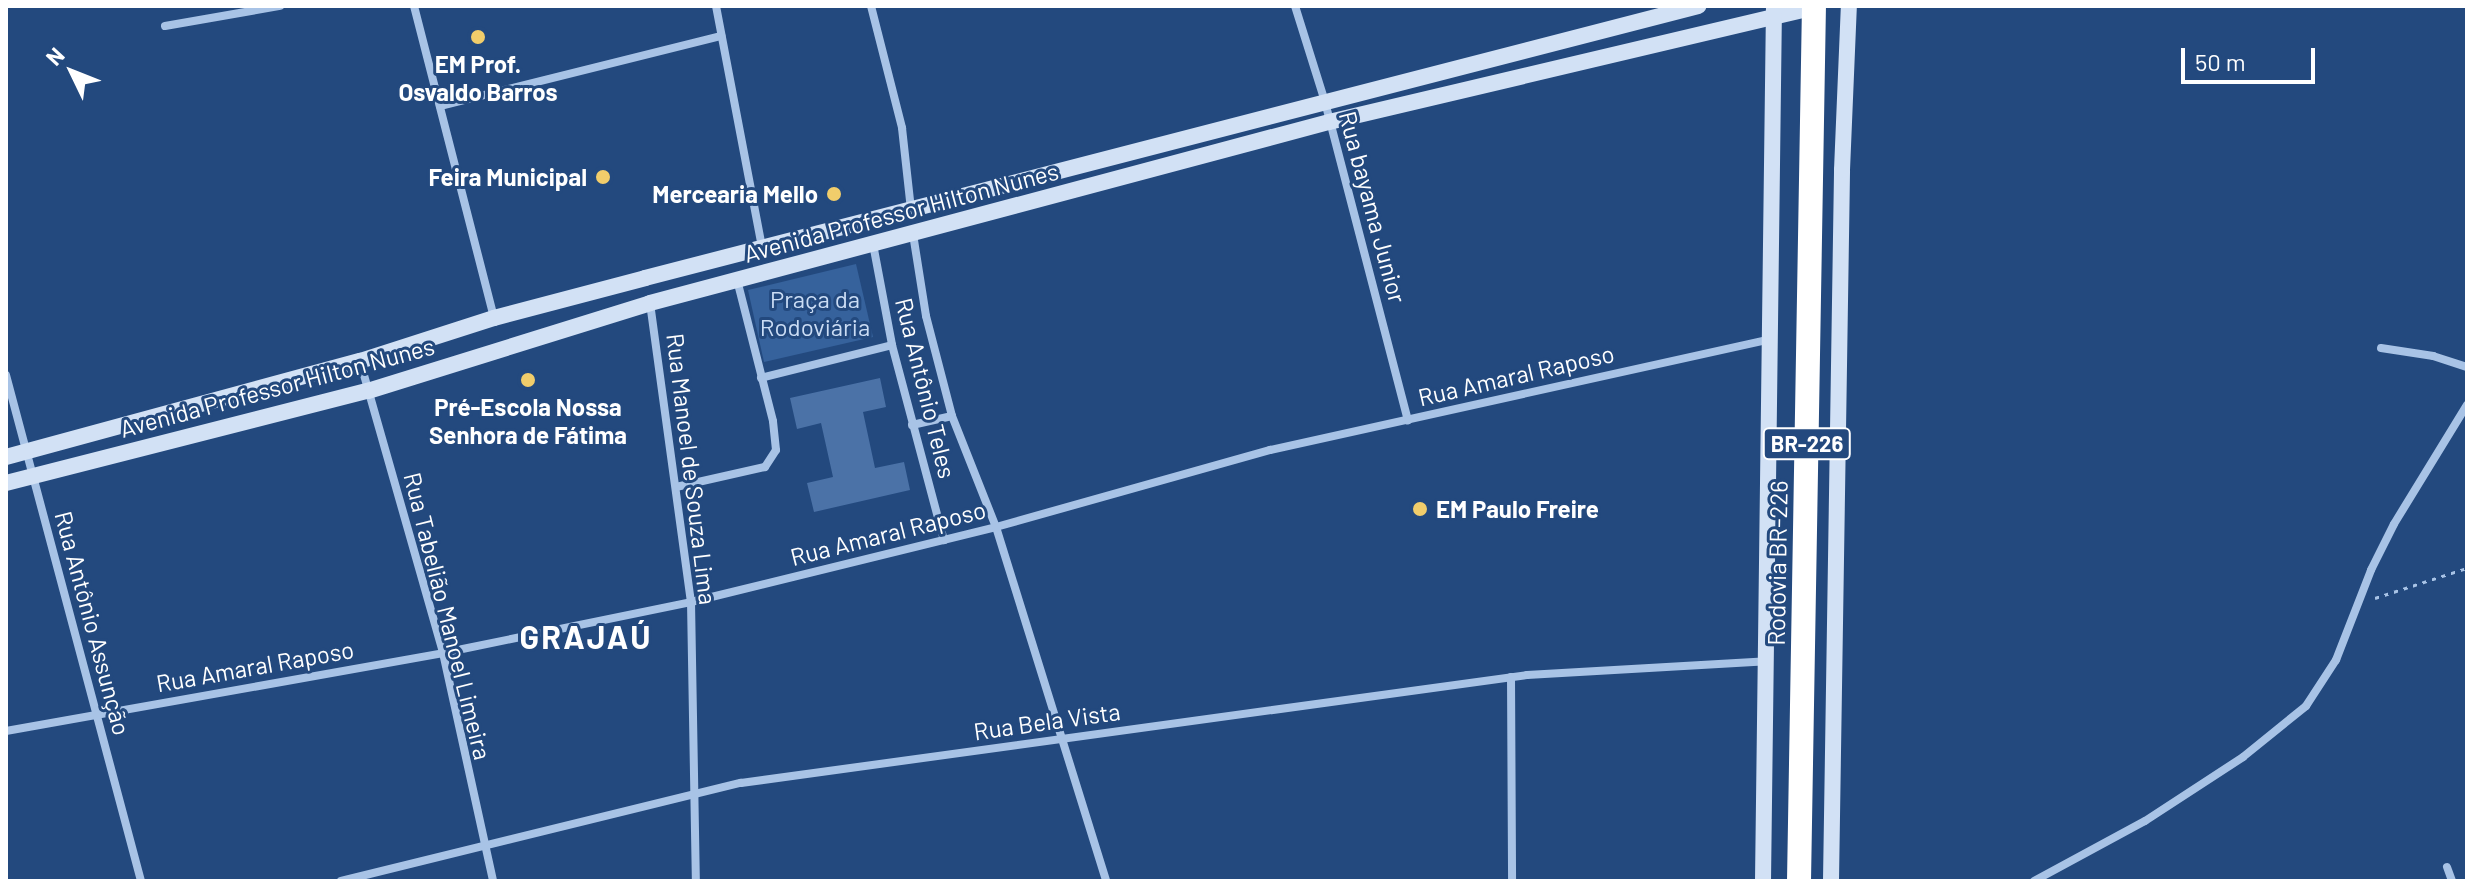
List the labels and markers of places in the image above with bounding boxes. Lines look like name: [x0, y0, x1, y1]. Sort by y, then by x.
marker: EM Prof. Osvaldo Barros: [469, 28, 487, 46]
place label: EM Prof. Osvaldo Barros: [398, 50, 558, 106]
place label: Feira Municipal: [429, 163, 587, 191]
marker: Feira Municipal: [594, 168, 612, 186]
place label: Mercearia Mello: [652, 180, 818, 208]
marker: Mercearia Mello: [825, 185, 843, 203]
marker: Pré-Escola Nossa Senhora de Fátima: [519, 371, 537, 389]
place label: Pré-Escola Nossa Senhora de Fátima: [429, 393, 627, 449]
place label: EM Paulo Freire: [1436, 495, 1599, 523]
marker: EM Paulo Freire: [1411, 500, 1429, 518]

